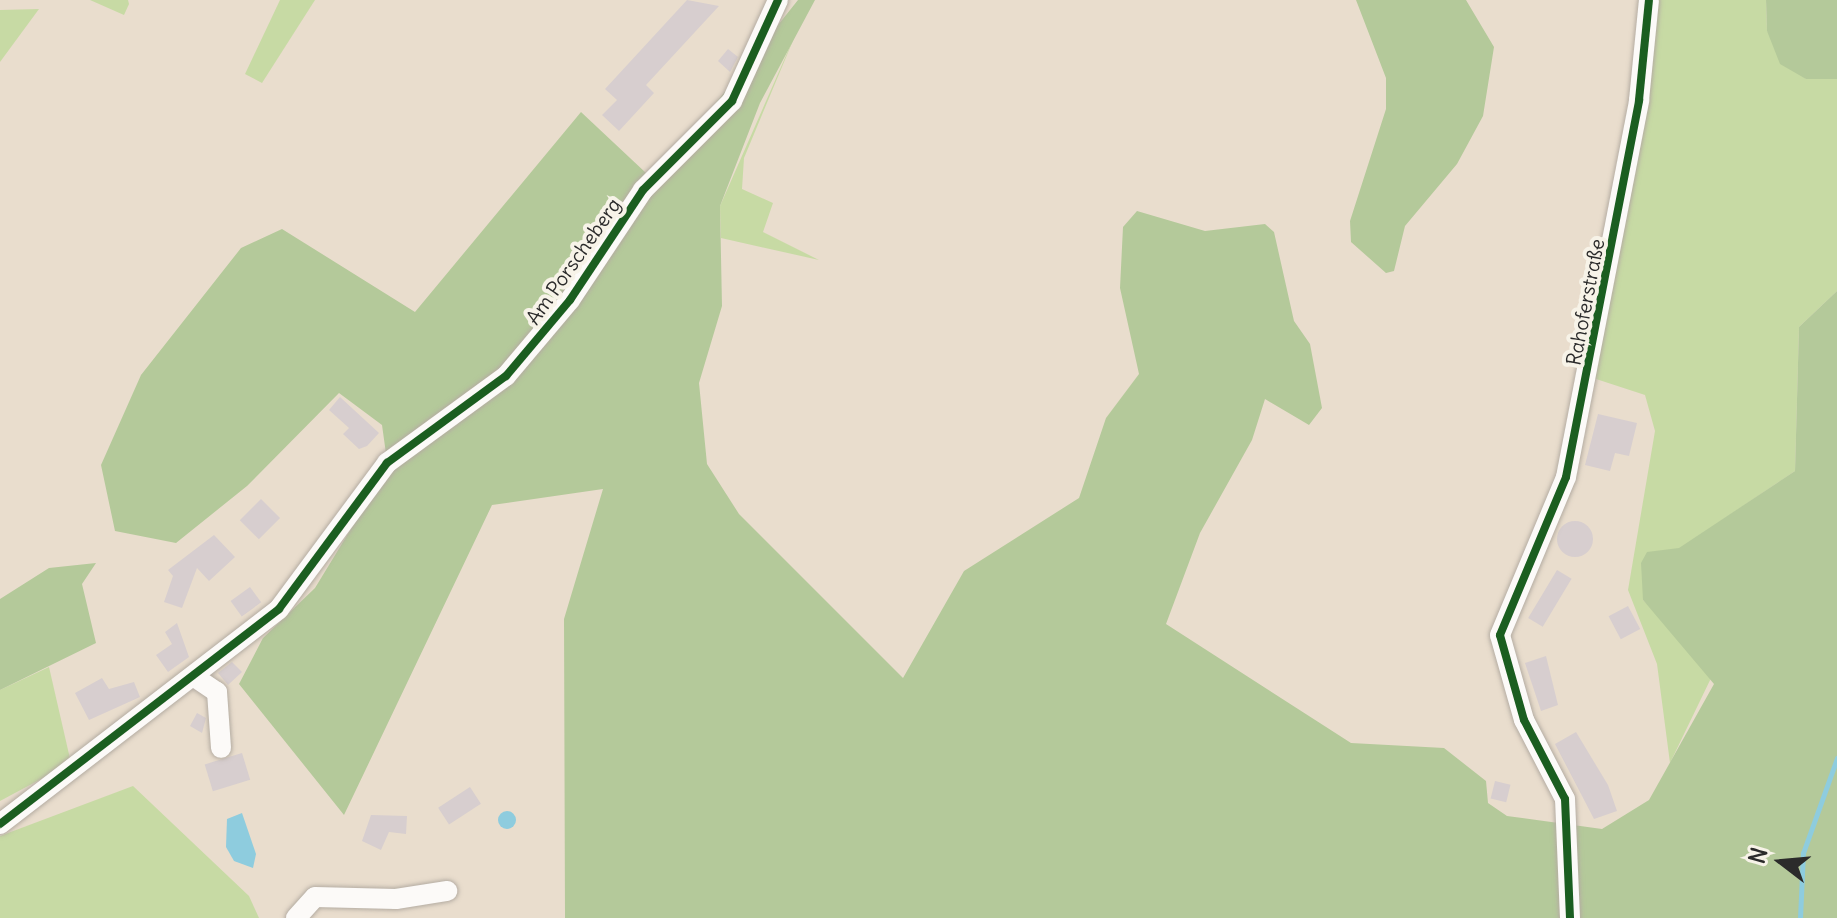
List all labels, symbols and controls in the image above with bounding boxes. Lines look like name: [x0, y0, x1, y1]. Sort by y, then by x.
street label: Am Porscheberg: [521, 193, 625, 329]
street label: Rahoferstraße: [1561, 237, 1609, 367]
north arrow: [1741, 822, 1821, 902]
text: N: [1742, 844, 1773, 867]

